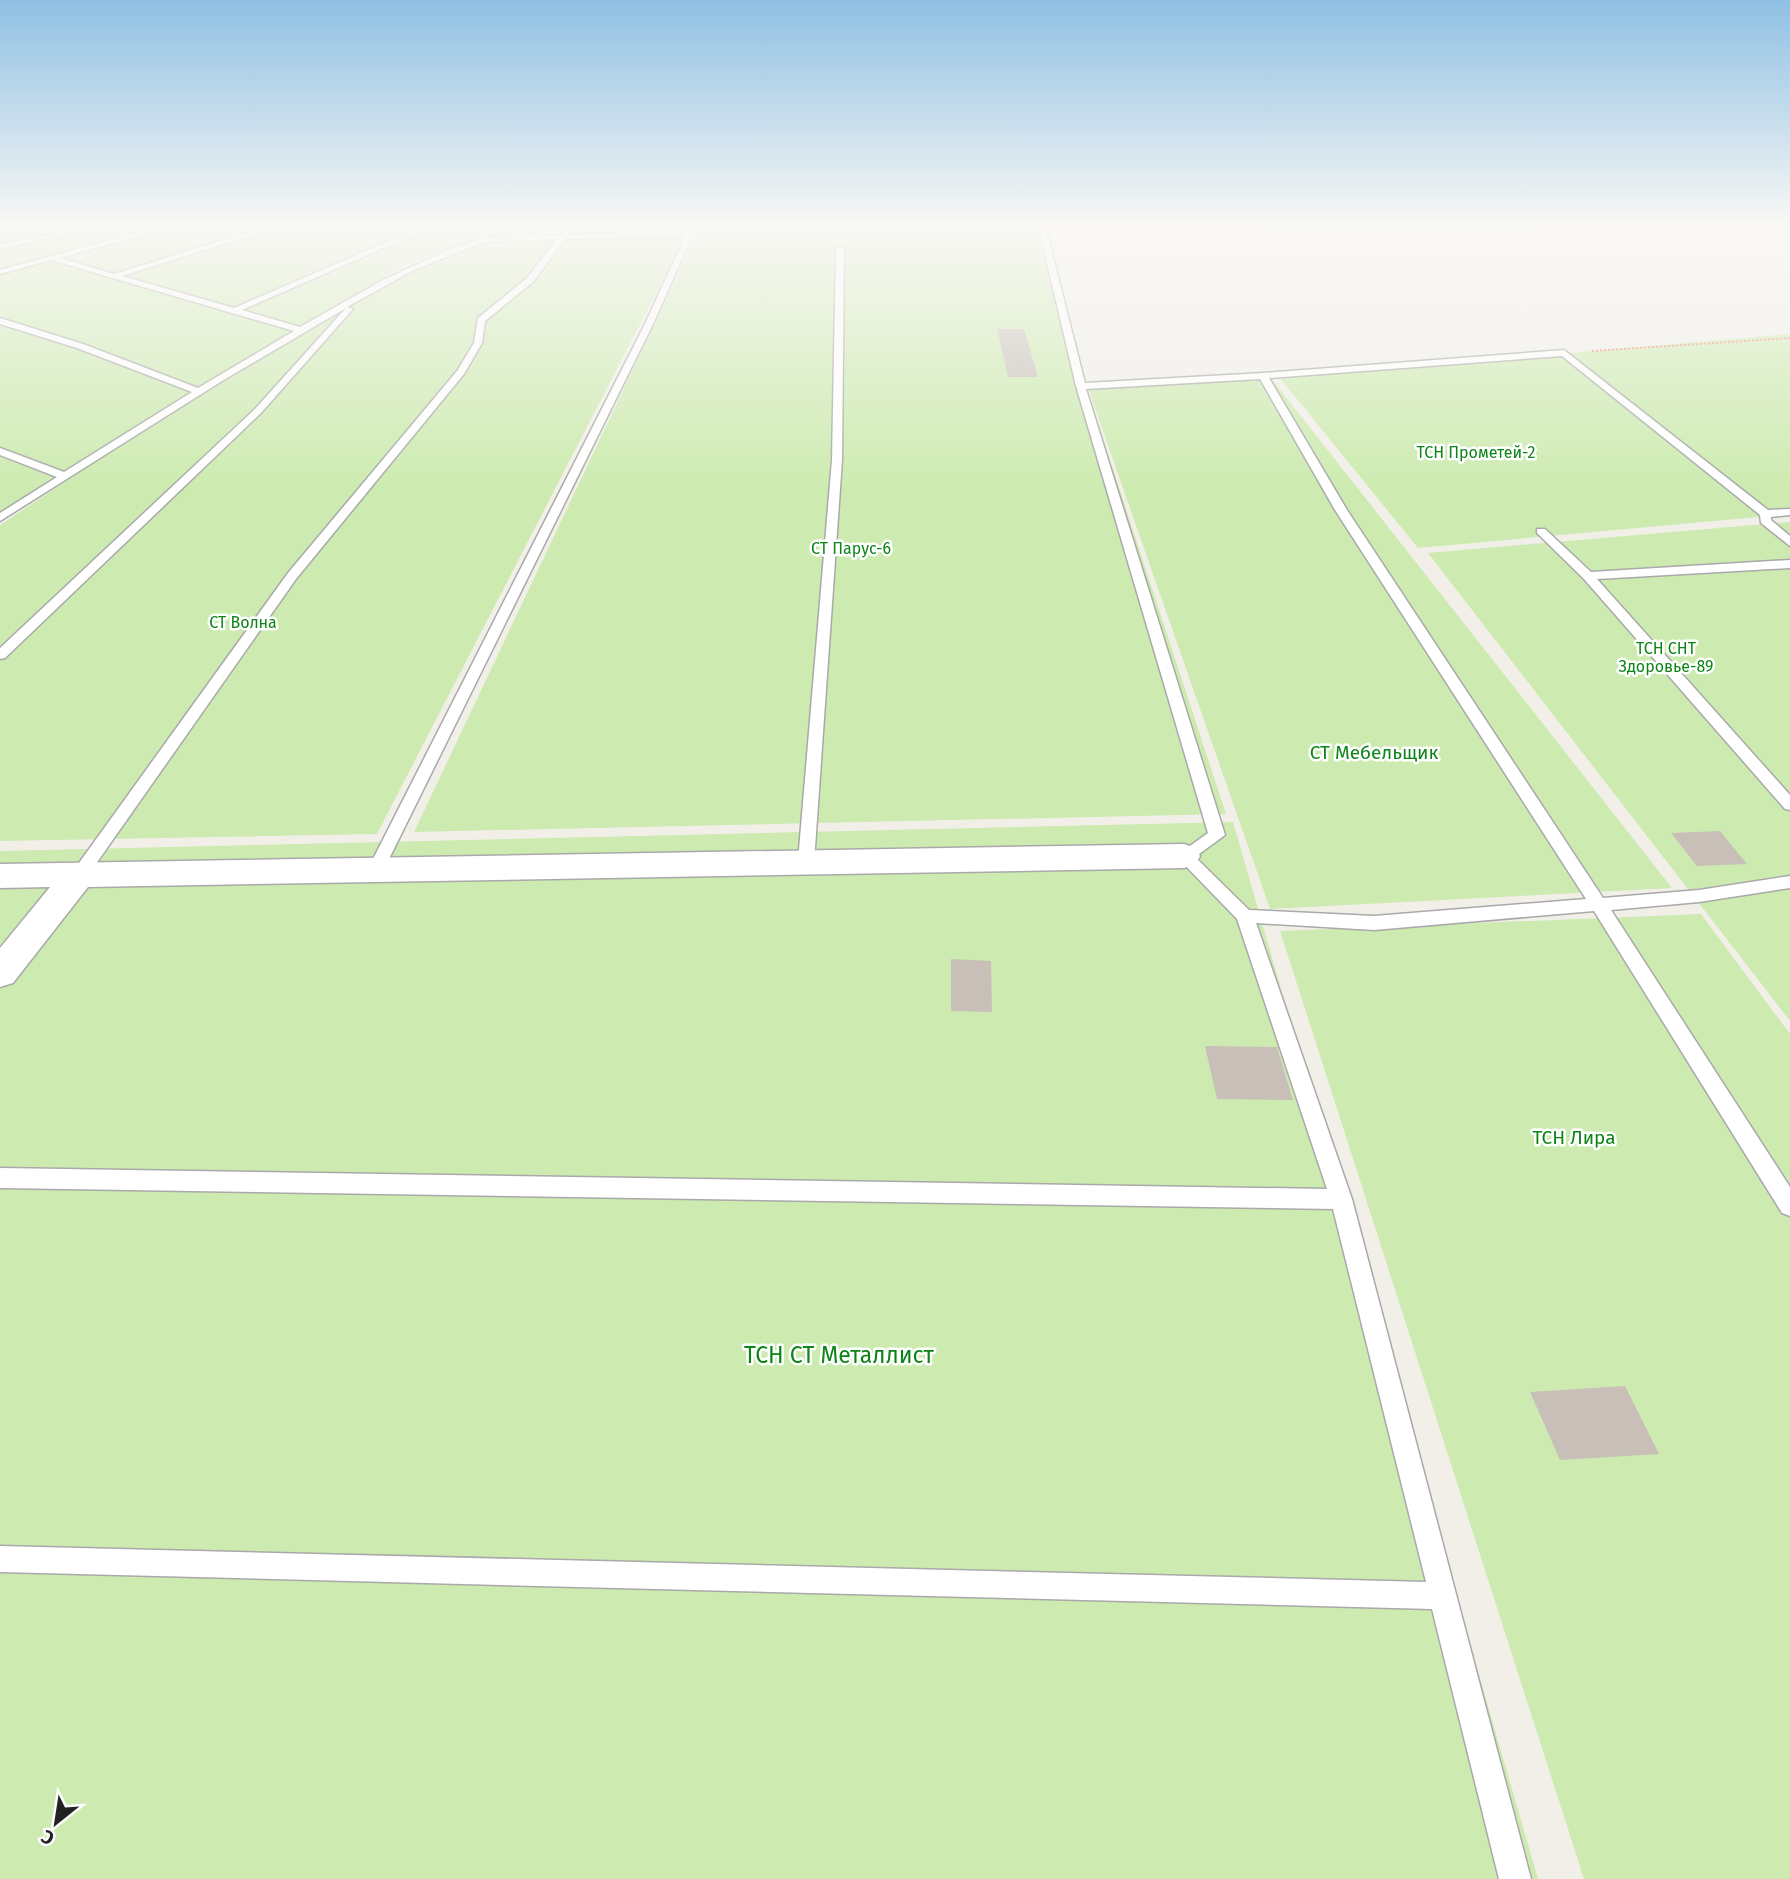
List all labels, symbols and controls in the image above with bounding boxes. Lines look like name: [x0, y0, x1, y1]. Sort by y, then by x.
park label: ТСН Прометей-2: [1416, 443, 1536, 462]
park label: СТ Парус-6: [811, 539, 891, 558]
park label: СТ Волна: [209, 613, 277, 632]
park label: ТСН СНТ Здоровье-89: [1619, 639, 1713, 676]
park label: СТ Мебельщик: [1310, 741, 1439, 764]
park label: ТСН Лира: [1532, 1126, 1616, 1149]
park label: ТСН СТ Металлист: [744, 1341, 935, 1369]
north arrow: [21, 1788, 91, 1858]
text: С: [37, 1825, 58, 1850]

